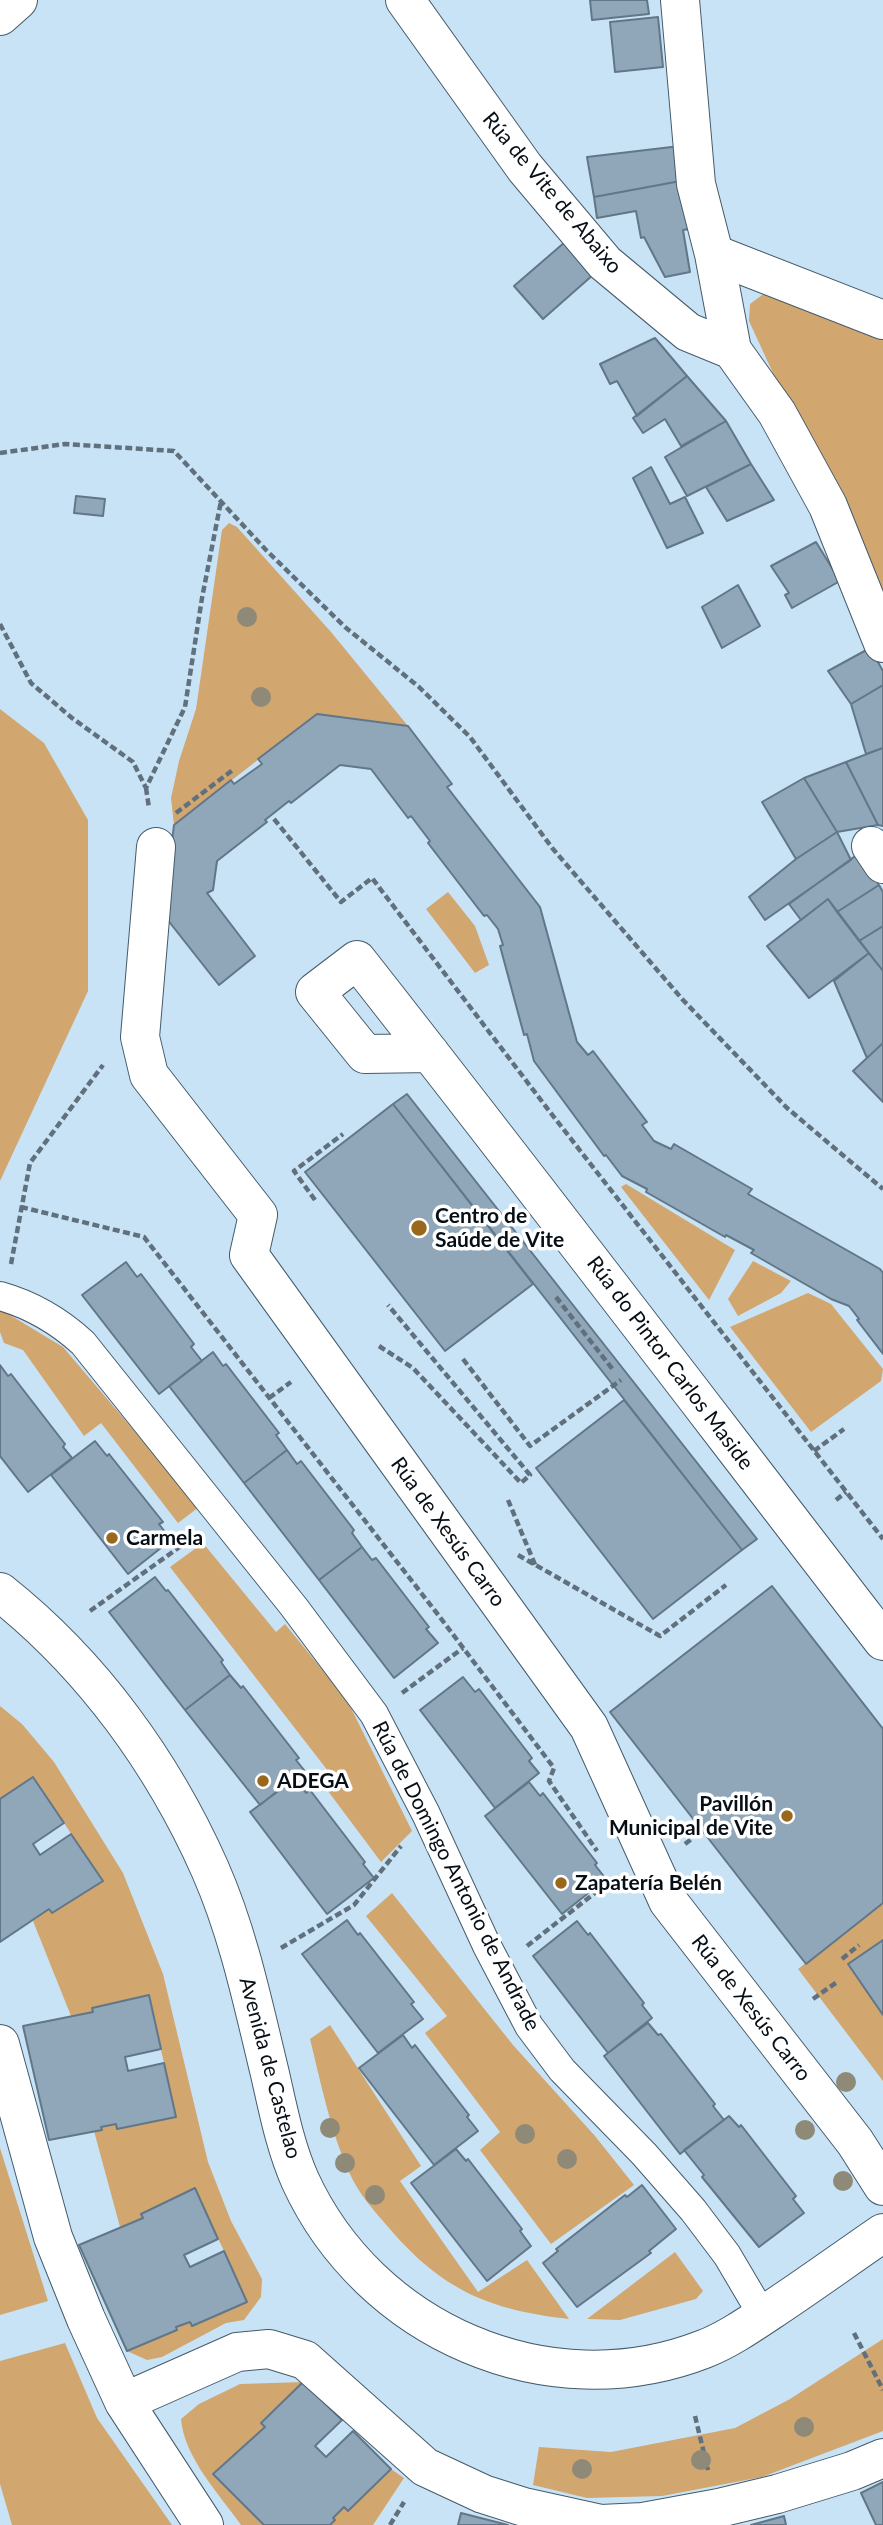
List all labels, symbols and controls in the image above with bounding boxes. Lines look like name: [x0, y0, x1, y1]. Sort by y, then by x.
street label: Rúa de Vite de Abaixo: [477, 107, 627, 279]
place label: Centro de Saúde de Vite: [435, 1203, 564, 1253]
marker: Centro de Saúde de Vite: [409, 1218, 429, 1238]
street label: Rúa do Pintor Carlos Maside: [581, 1251, 759, 1475]
street label: Rúa de Xesús Carro: [385, 1452, 511, 1612]
place label: Carmela: [126, 1525, 203, 1551]
marker: Carmela: [104, 1530, 120, 1546]
street label: Rúa de Domingo Antonio de Andrade: [367, 1717, 545, 2035]
place label: ADEGA: [277, 1768, 349, 1794]
marker: ADEGA: [255, 1773, 271, 1789]
place label: Pavillón Municipal de Vite: [609, 1791, 773, 1841]
marker: Pavillón Municipal de Vite: [779, 1808, 795, 1824]
place label: Zapatería Belén: [575, 1870, 722, 1896]
marker: Zapatería Belén: [553, 1875, 569, 1891]
street label: Rúa de Xesús Carro: [686, 1930, 816, 2086]
street label: Avenida de Castelao: [234, 1974, 306, 2162]

